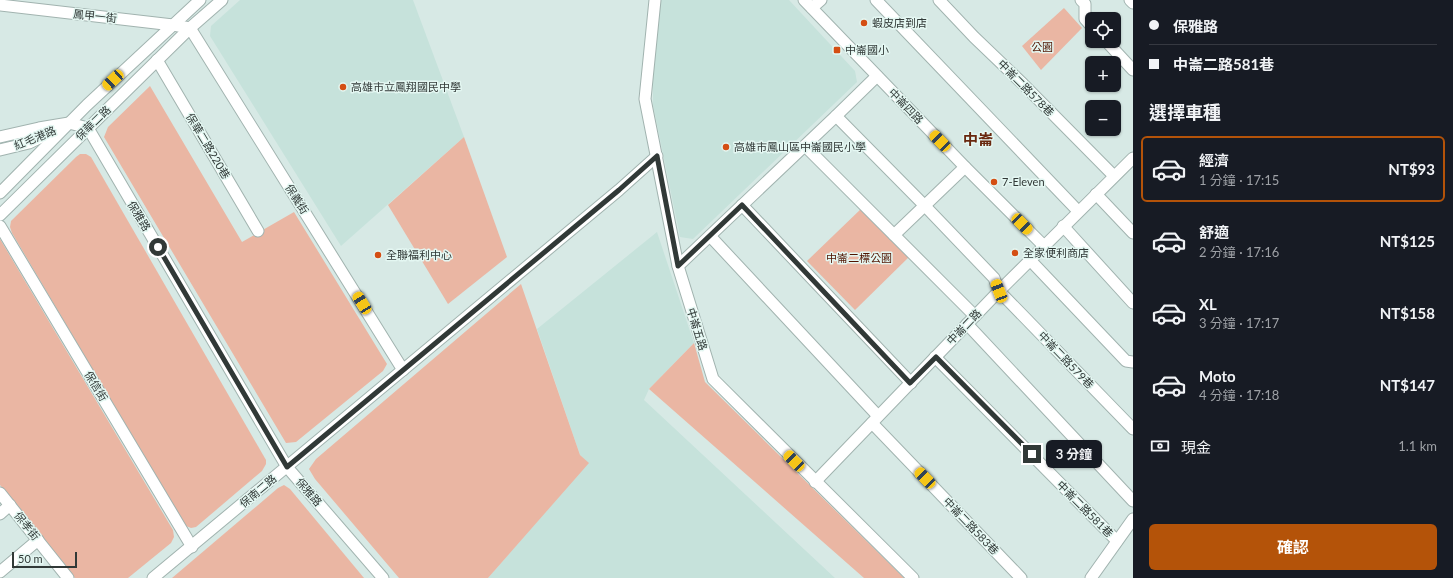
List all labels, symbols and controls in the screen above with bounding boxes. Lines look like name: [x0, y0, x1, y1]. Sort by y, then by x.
street label: 鳳甲一街: [72, 7, 118, 24]
map controls: [1085, 12, 1121, 136]
button: locate: [1085, 12, 1121, 48]
place label: 蝦皮店到店: [872, 16, 927, 29]
text: 保雅路: [1173, 17, 1218, 35]
marker: 蝦皮店到店: [859, 18, 869, 28]
park label: 公園: [1031, 40, 1053, 53]
place label: 中崙國小: [845, 43, 889, 56]
marker: 中崙國小: [832, 45, 842, 55]
text: 中崙二路581巷: [1173, 55, 1274, 73]
button: +: [1085, 56, 1121, 92]
street label: 中崙二路578巷: [996, 57, 1057, 118]
car: [100, 67, 126, 93]
place label: 高雄市立鳳翔國民中學: [351, 80, 461, 93]
marker: 高雄市立鳳翔國民中學: [338, 82, 348, 92]
street label: 中崙四路: [886, 85, 926, 126]
button: −: [1085, 100, 1121, 136]
text: 選擇車種: [1149, 101, 1221, 123]
street label: 保華二路: [72, 103, 113, 143]
street label: 保華二路220巷: [184, 111, 233, 181]
street label: 紅毛港路: [12, 123, 58, 152]
car: [927, 128, 953, 154]
district label: 中崙: [963, 130, 993, 148]
place label: 高雄市鳳山區中崙國民小學: [734, 140, 866, 153]
marker: 高雄市鳳山區中崙國民小學: [721, 142, 731, 152]
icon: car: [1151, 151, 1187, 187]
text: 經濟: [1199, 151, 1229, 169]
text: NT$93: [1388, 160, 1435, 178]
text: 1 分鐘 · 17:15: [1199, 172, 1279, 188]
place label: 7-Eleven: [1002, 175, 1045, 188]
marker: 7-Eleven: [989, 177, 999, 187]
street label: 保義街: [283, 181, 312, 216]
street label: 保雅路: [125, 198, 153, 233]
car: [1009, 211, 1035, 237]
icon: car: [1151, 223, 1187, 259]
text: 舒適: [1199, 223, 1229, 241]
text: NT$125: [1380, 232, 1435, 250]
route start: [149, 238, 167, 256]
text: 2 分鐘 · 17:16: [1199, 244, 1279, 260]
place label: 全家便利商店: [1023, 246, 1089, 259]
place label: 全聯福利中心: [386, 248, 452, 261]
marker: 全家便利商店: [1010, 248, 1020, 258]
marker: 全聯福利中心: [373, 250, 383, 260]
park label: 中崙二標公園: [826, 251, 892, 264]
car: [989, 278, 1009, 304]
car: [351, 290, 373, 316]
icon: car: [1151, 295, 1187, 331]
text: XL: [1199, 295, 1217, 313]
text: NT$158: [1380, 304, 1435, 322]
street label: 中崙五路: [685, 306, 710, 352]
street label: 中崙二路: [944, 306, 984, 347]
text: 3 分鐘 · 17:17: [1199, 315, 1279, 331]
street label: 中崙二路579巷: [1036, 328, 1097, 391]
icon: car: [1151, 367, 1187, 403]
text: Moto: [1199, 367, 1236, 385]
street label: 保信街: [82, 368, 110, 403]
text: NT$147: [1380, 376, 1435, 394]
text: 4 分鐘 · 17:18: [1199, 387, 1279, 403]
icon: cash: [1149, 435, 1171, 457]
text: 現金: [1181, 438, 1211, 456]
text: 1.1 km: [1398, 438, 1437, 454]
callout: 3 分鐘: [1046, 440, 1102, 468]
route end: [1023, 445, 1041, 463]
text: 3 分鐘: [1056, 446, 1092, 462]
car: [781, 448, 807, 474]
car: [912, 465, 938, 491]
street label: 保南二路: [237, 471, 279, 510]
street label: 保雅路: [294, 475, 325, 508]
street label: 中崙二路581巷: [1055, 478, 1116, 539]
street label: 中崙二路583巷: [941, 494, 1002, 557]
street label: 保孝街: [12, 509, 43, 543]
button: 確認: [1149, 524, 1437, 570]
scale bar: [12, 550, 77, 569]
text: 50 m: [18, 552, 43, 565]

